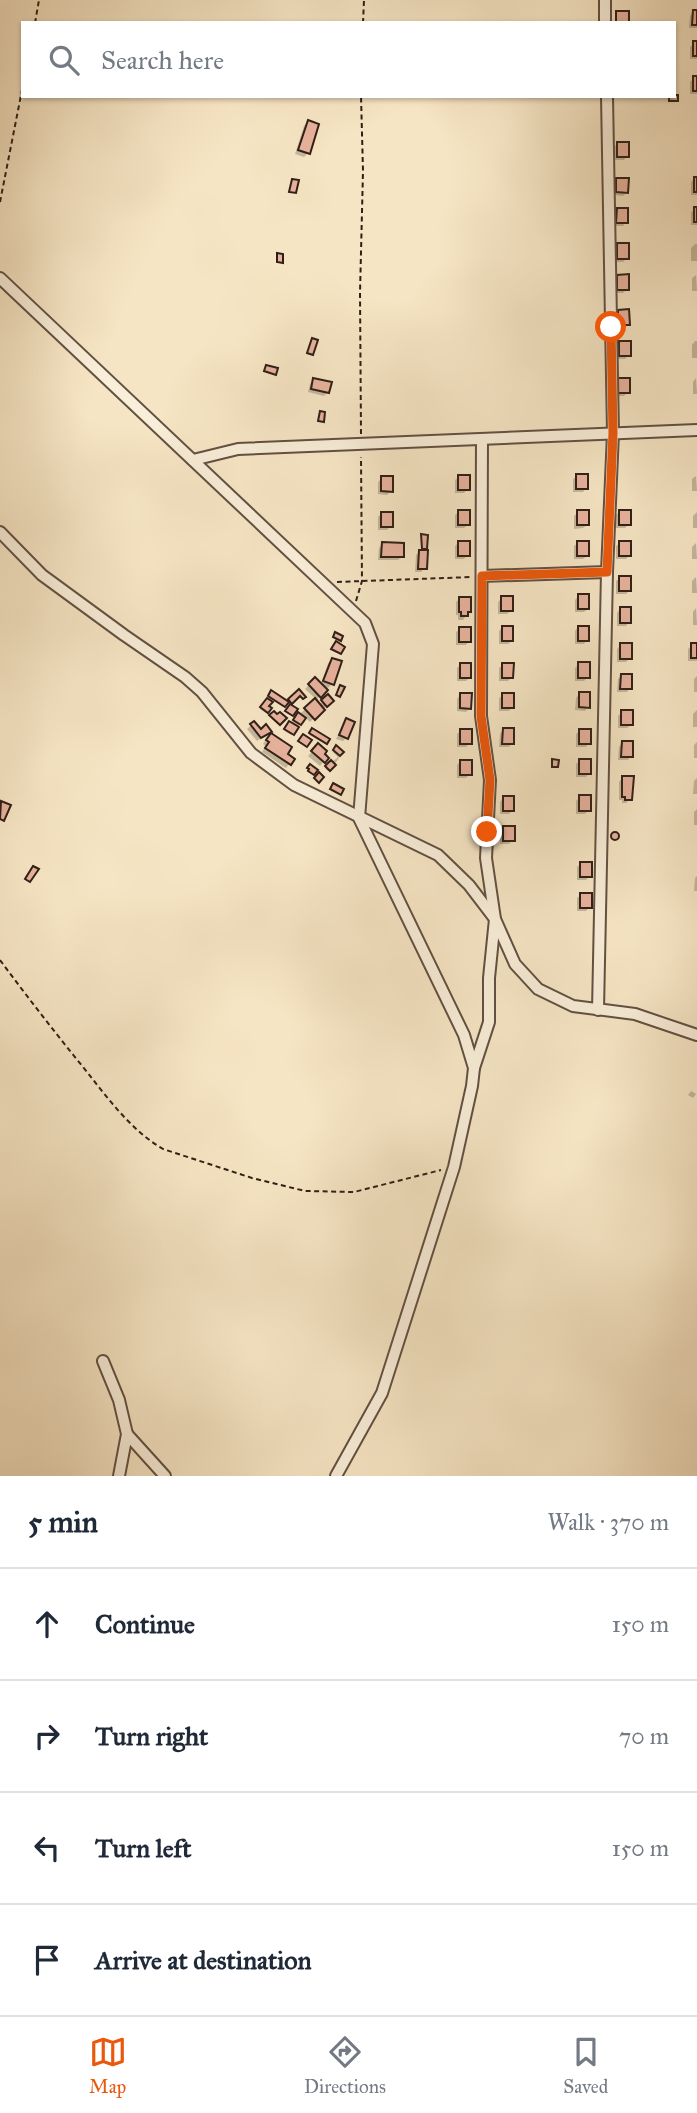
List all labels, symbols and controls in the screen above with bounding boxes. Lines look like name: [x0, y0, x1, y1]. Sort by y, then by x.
search box: [21, 21, 676, 98]
icon: search: [45, 41, 83, 79]
text: Search here: [101, 44, 224, 76]
route start: [595, 311, 626, 342]
route end: [471, 816, 502, 847]
text: 5 min: [28, 1504, 98, 1540]
text: Walk · 370 m: [548, 1508, 669, 1536]
icon: ahead: [28, 1605, 66, 1643]
text: Continue: [95, 1608, 195, 1640]
text: 150 m: [612, 1610, 669, 1638]
icon: right: [28, 1717, 66, 1755]
text: Turn right: [95, 1720, 208, 1752]
text: 70 m: [619, 1722, 669, 1750]
icon: left: [28, 1829, 66, 1867]
text: Turn left: [95, 1832, 191, 1864]
text: 150 m: [612, 1834, 669, 1862]
icon: arrive: [28, 1941, 66, 1979]
text: Arrive at destination: [95, 1944, 312, 1976]
tab: Map: [89, 2033, 127, 2098]
tab: Directions: [304, 2033, 386, 2098]
tab: Saved: [563, 2033, 608, 2098]

